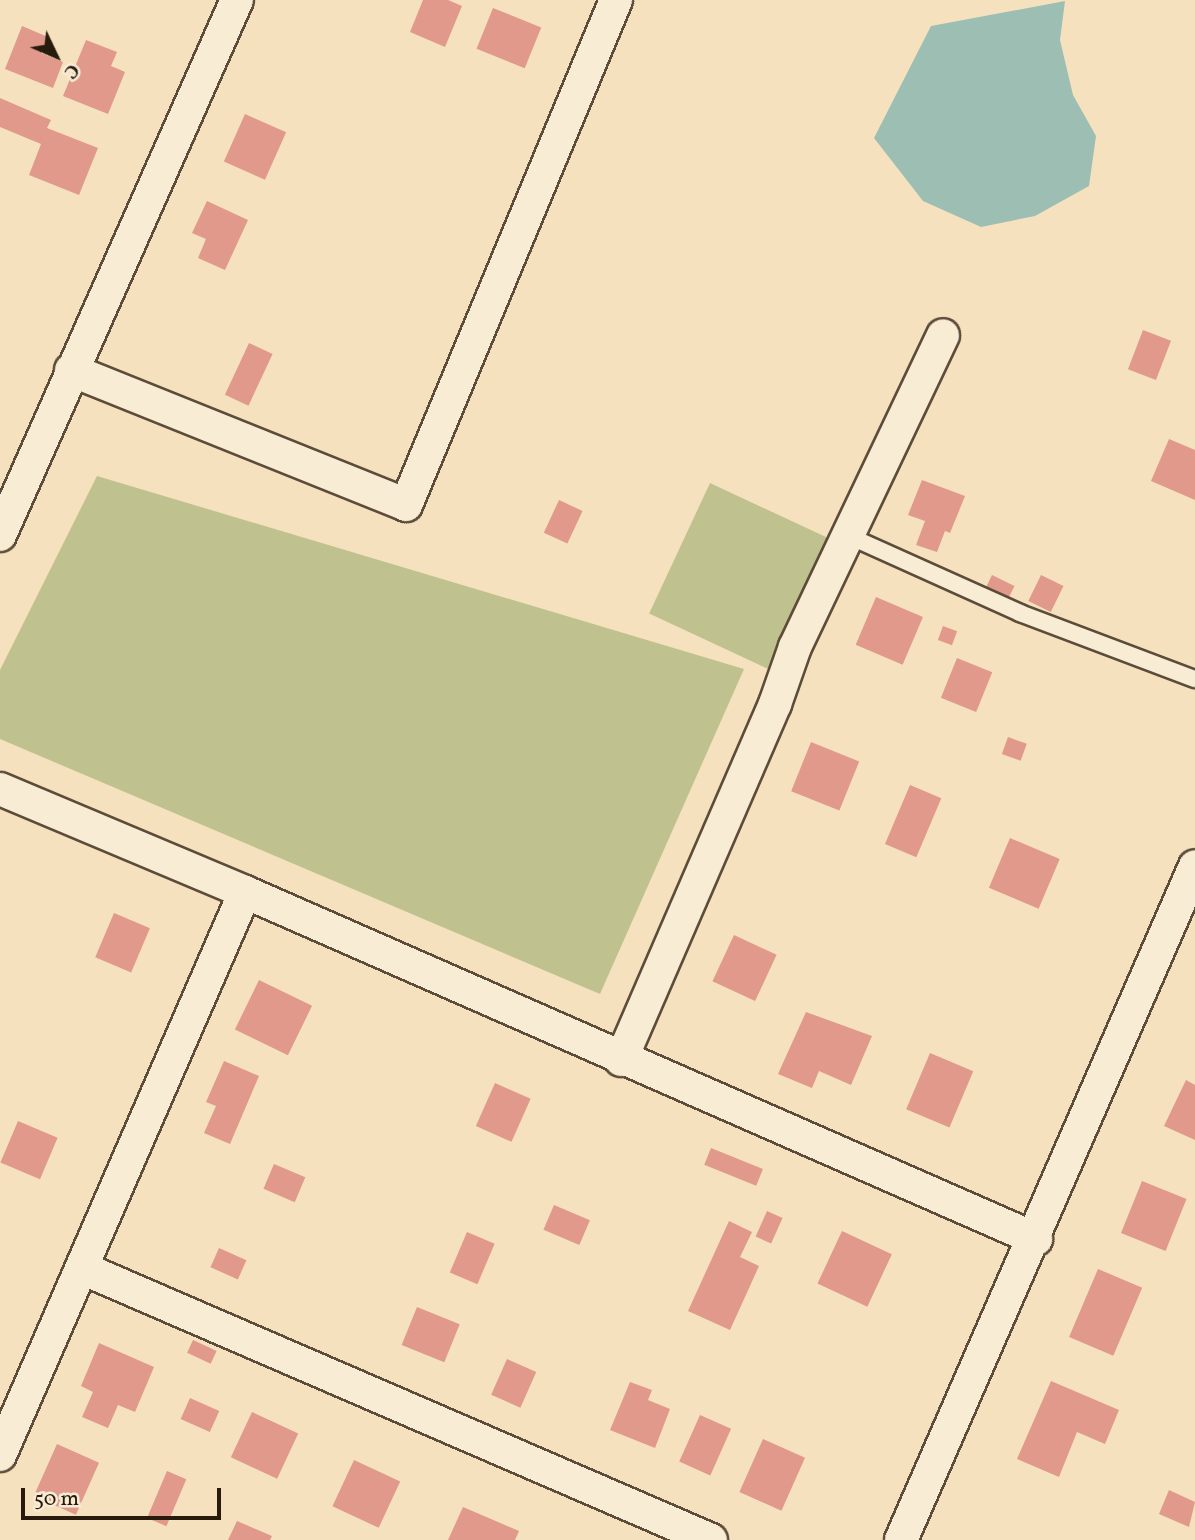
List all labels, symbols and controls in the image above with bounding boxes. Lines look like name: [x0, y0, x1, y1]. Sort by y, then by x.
north arrow: [21, 21, 91, 91]
text: С: [58, 57, 85, 84]
scale bar: [24, 1474, 224, 1518]
text: 50 m: [34, 1485, 79, 1514]

